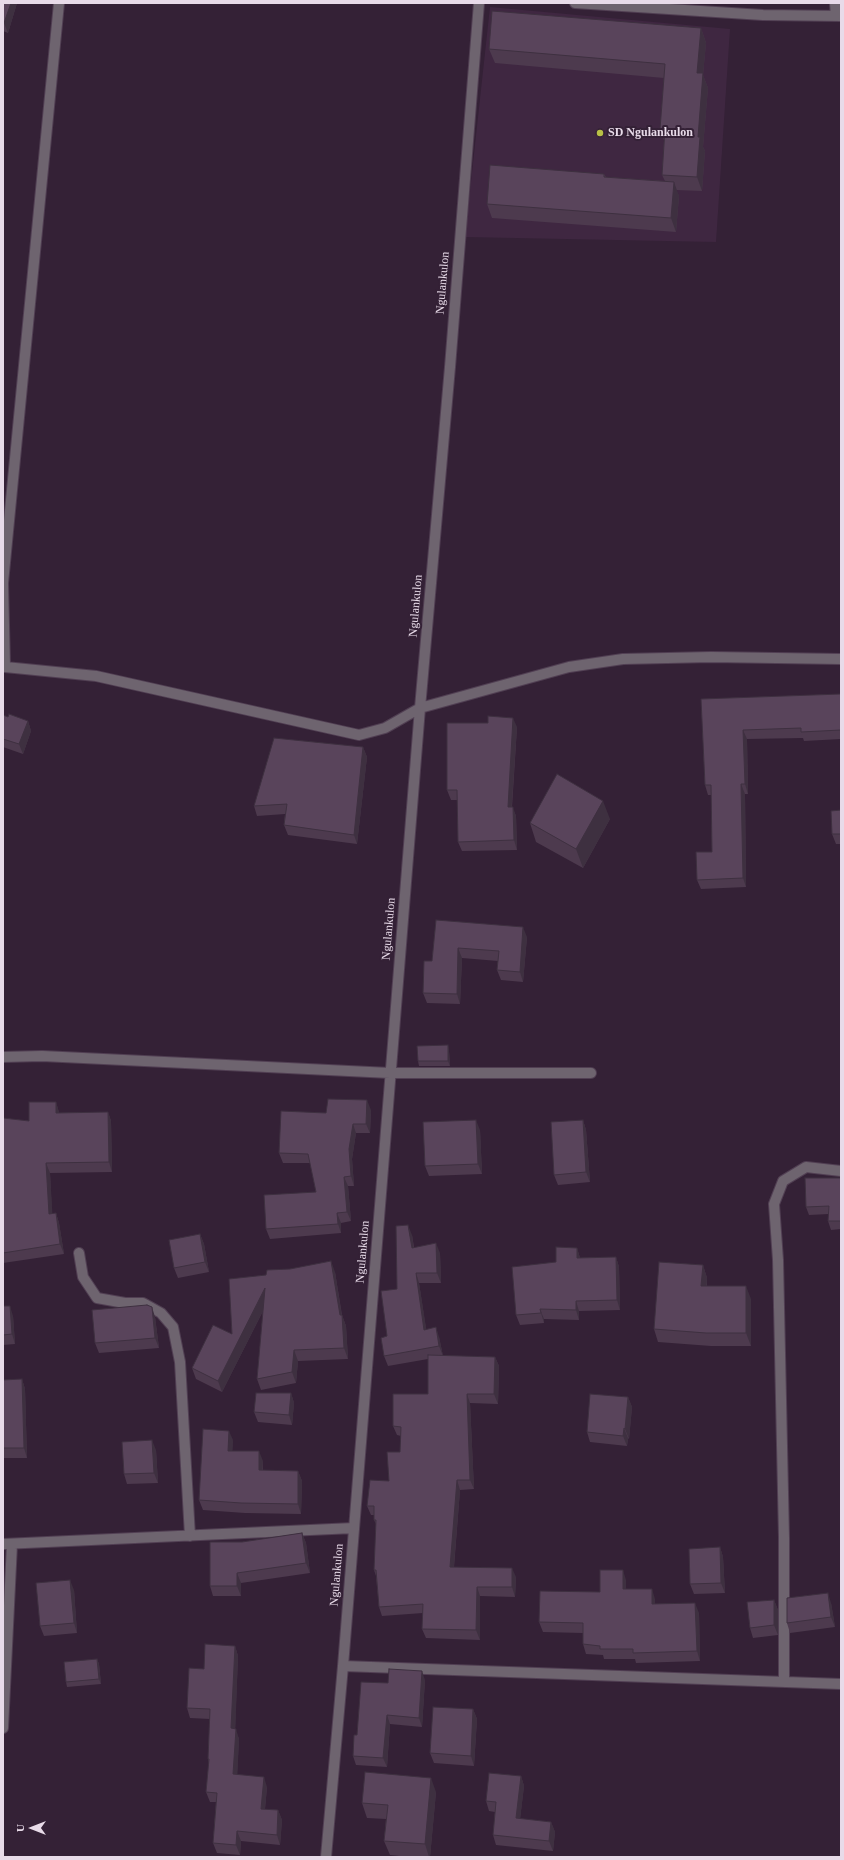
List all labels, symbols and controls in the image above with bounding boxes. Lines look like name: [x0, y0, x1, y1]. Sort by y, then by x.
place label: SD Ngulankulon: [608, 126, 693, 140]
marker: SD Ngulankulon: [595, 128, 605, 138]
street label: Ngulankulon: [433, 251, 453, 315]
street label: Ngulankulon: [406, 574, 426, 638]
street label: Ngulankulon: [379, 897, 399, 961]
street label: Ngulankulon: [353, 1220, 373, 1284]
street label: Ngulankulon: [327, 1543, 347, 1607]
north arrow: [12, 1808, 52, 1848]
text: U: [14, 1824, 26, 1832]

